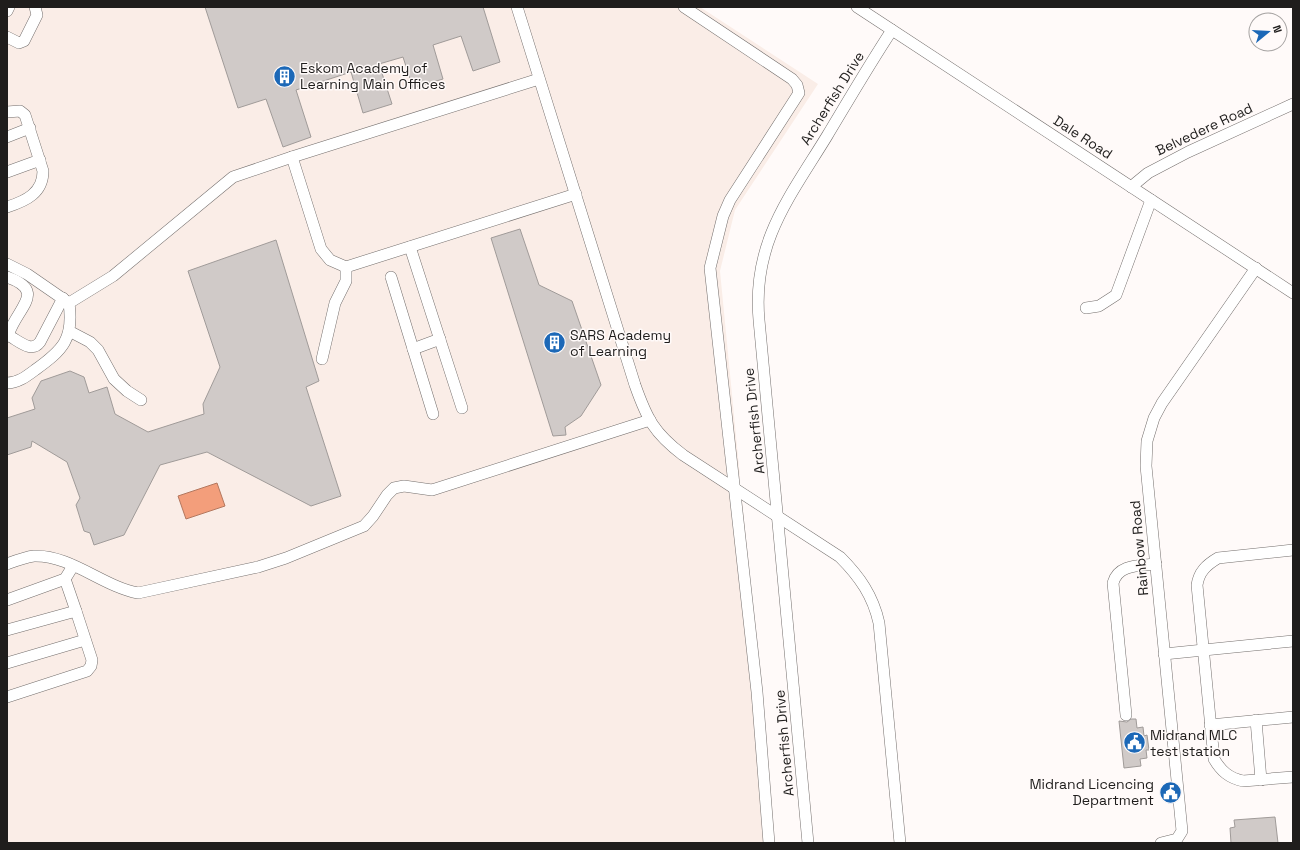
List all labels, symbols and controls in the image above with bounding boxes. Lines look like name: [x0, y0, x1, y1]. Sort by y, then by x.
north arrow: [1248, 12, 1288, 52]
text: N: [1270, 23, 1285, 35]
street label: Archerfish Drive: [796, 48, 868, 148]
place label: Eskom Academy of Learning Main Offices: [300, 59, 445, 93]
building icon: Eskom Academy of Learning Main Offices: [271, 63, 297, 89]
street label: Belvedere Road: [1153, 99, 1255, 159]
street label: Dale Road: [1050, 111, 1116, 163]
place label: SARS Academy of Learning: [570, 326, 671, 360]
building icon: SARS Academy of Learning: [542, 330, 568, 356]
street label: Archerfish Drive: [739, 367, 769, 475]
street label: Rainbow Road: [1126, 500, 1152, 596]
street label: Archerfish Drive: [770, 689, 798, 797]
place label: Midrand MLC test station: [1150, 726, 1237, 760]
public building icon: Midrand MLC test station: [1122, 730, 1148, 756]
place label: Midrand Licencing Department: [1029, 775, 1154, 809]
public building icon: Midrand Licencing Department: [1157, 779, 1183, 805]

